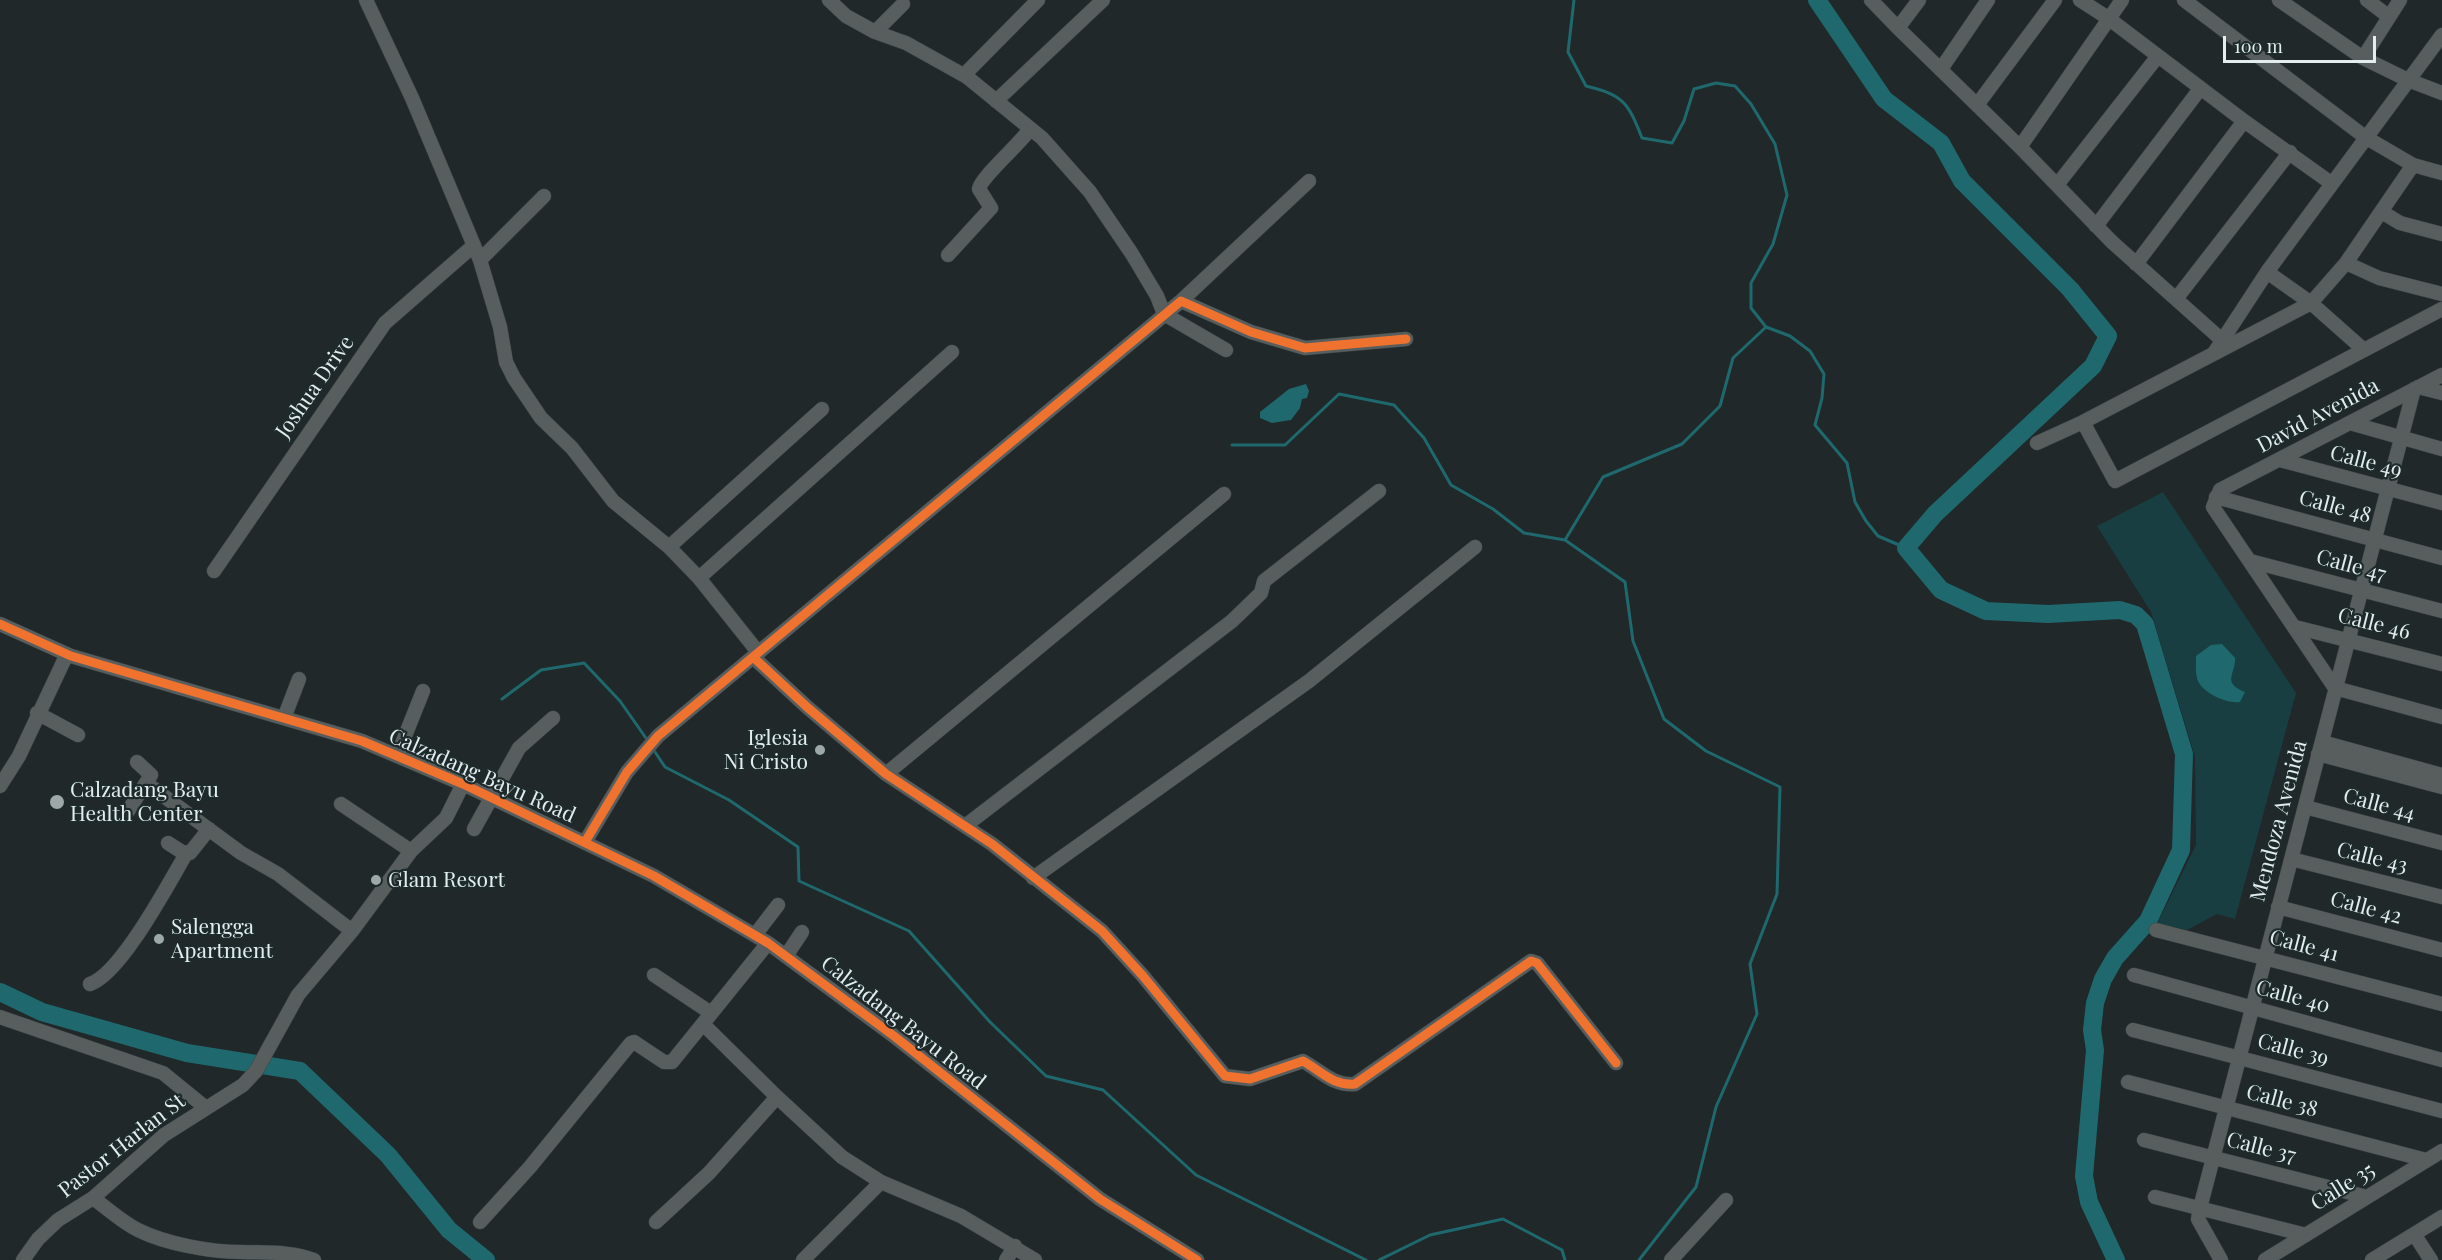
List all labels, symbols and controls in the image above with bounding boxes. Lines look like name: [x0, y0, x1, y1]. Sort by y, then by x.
scale bar: [2226, 24, 2379, 62]
text: 100 m: [2234, 34, 2283, 58]
street label: Joshua Drive: [271, 331, 359, 443]
street label: David Avenida: [2253, 373, 2383, 459]
street label: Calle 49: [2327, 440, 2405, 484]
street label: Calle 48: [2296, 485, 2374, 529]
street label: Calle 47: [2313, 545, 2389, 587]
street label: Calle 46: [2335, 603, 2413, 645]
street label: Calzadang Bayu Road: [385, 723, 579, 829]
place label: Iglesia Ni Cristo: [724, 725, 808, 775]
street label: Mendoza Avenida: [2245, 738, 2313, 904]
marker: Iglesia Ni Cristo: [813, 743, 827, 757]
place label: Calzadang Bayu Health Center: [70, 777, 219, 827]
street label: Calle 44: [2340, 783, 2418, 827]
marker: Calzadang Bayu Health Center: [48, 793, 66, 811]
street label: Calle 43: [2334, 837, 2410, 879]
place label: Glam Resort: [388, 867, 505, 893]
marker: Glam Resort: [369, 873, 383, 887]
street label: Calle 42: [2327, 886, 2405, 930]
place label: Salengga Apartment: [171, 914, 273, 964]
street label: Calle 41: [2267, 925, 2341, 967]
marker: Salengga Apartment: [152, 932, 166, 946]
street label: Calzadang Bayu Road: [816, 951, 990, 1095]
street label: Calle 40: [2253, 975, 2333, 1019]
street label: Calle 39: [2255, 1028, 2331, 1072]
street label: Calle 38: [2244, 1079, 2320, 1123]
street label: Pastor Harlan St: [54, 1089, 190, 1203]
street label: Calle 37: [2224, 1127, 2298, 1169]
street label: Calle 35: [2306, 1158, 2380, 1216]

